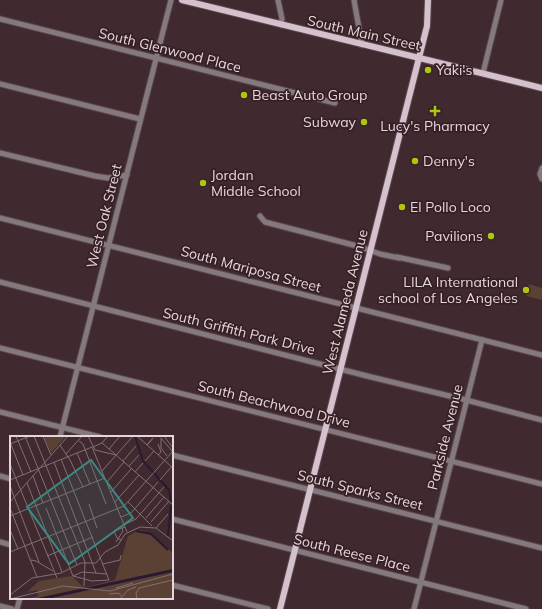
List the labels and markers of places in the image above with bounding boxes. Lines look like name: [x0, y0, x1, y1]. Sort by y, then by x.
place label: Yaki's: [435, 61, 472, 79]
marker: Yaki's: [423, 65, 433, 75]
place label: Beast Auto Group: [252, 86, 368, 104]
marker: Beast Auto Group: [239, 90, 249, 100]
marker: Lucy's Pharmacy: [430, 106, 440, 116]
place label: Subway: [303, 113, 357, 131]
marker: Subway: [359, 117, 369, 127]
place label: Lucy's Pharmacy: [380, 117, 490, 135]
place label: Denny's: [423, 152, 475, 170]
marker: Denny's: [410, 156, 420, 166]
place label: Jordan Middle School: [211, 166, 301, 200]
marker: Jordan Middle School: [198, 178, 208, 188]
place label: El Pollo Loco: [410, 198, 491, 216]
marker: El Pollo Loco: [397, 202, 407, 212]
place label: Pavilions: [425, 227, 483, 245]
marker: Pavilions: [486, 231, 496, 241]
place label: LILA International school of Los Angeles: [378, 273, 518, 307]
marker: LILA International school of Los Angeles: [521, 285, 531, 295]

